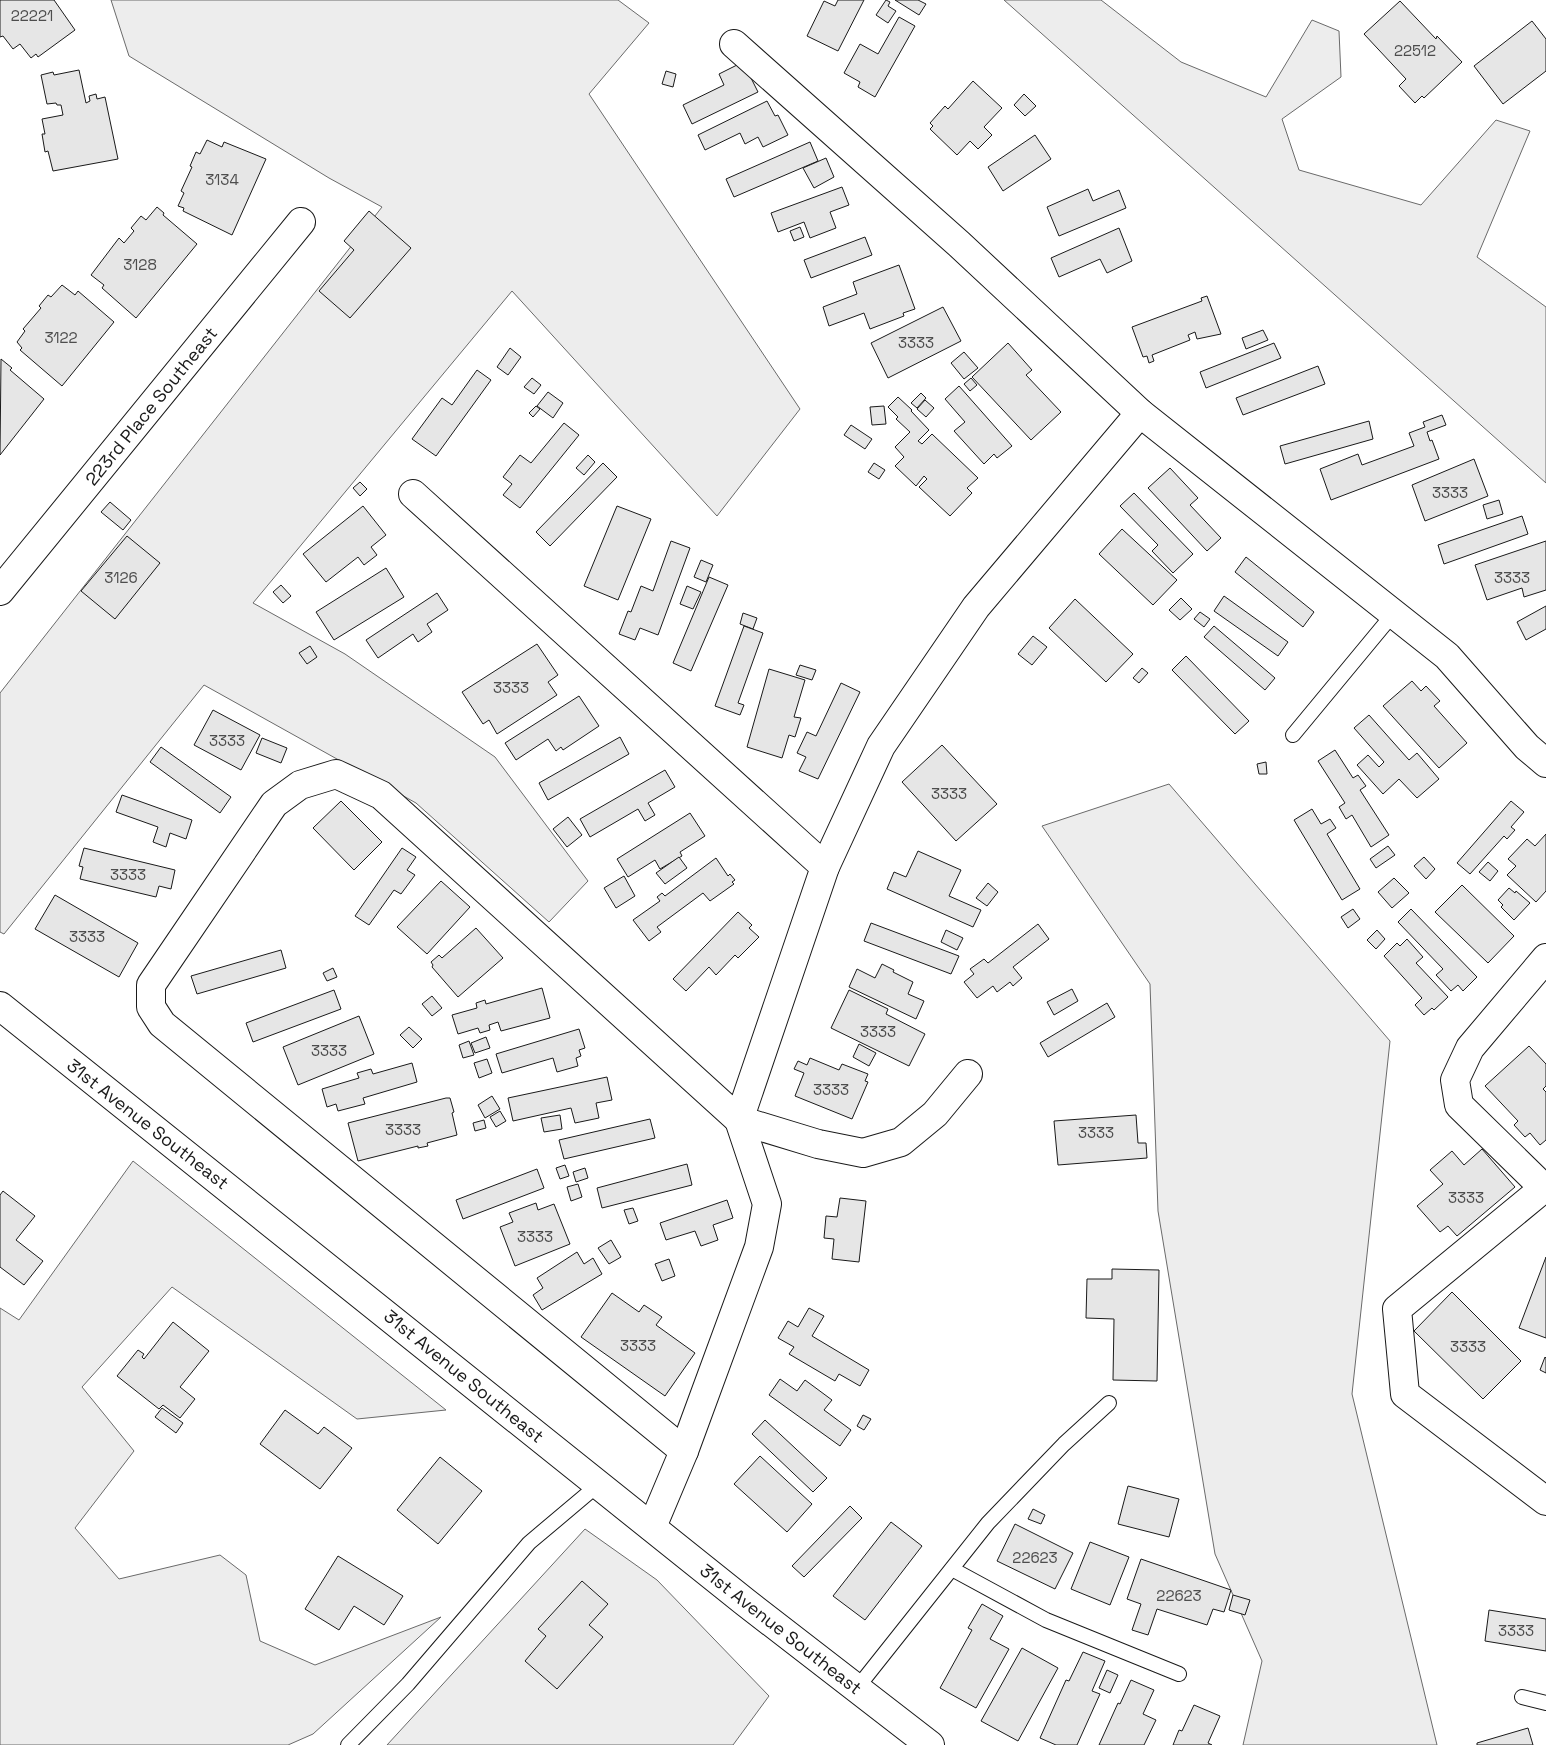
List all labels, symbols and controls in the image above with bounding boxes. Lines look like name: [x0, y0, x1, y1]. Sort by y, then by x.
house number: 22221: [11, 6, 53, 25]
house number: 22512: [1394, 41, 1436, 60]
house number: 3134: [205, 170, 239, 189]
house number: 3128: [123, 255, 157, 274]
street label: 223rd Place Southeast: [80, 322, 222, 490]
house number: 3122: [44, 328, 78, 347]
house number: 3333: [898, 333, 934, 352]
house number: 3333: [1432, 483, 1468, 502]
house number: 3126: [104, 568, 138, 587]
house number: 3333: [1494, 568, 1530, 587]
house number: 3333: [493, 678, 529, 697]
house number: 3333: [209, 731, 245, 750]
house number: 3333: [931, 784, 967, 803]
house number: 3333: [110, 865, 146, 884]
house number: 3333: [69, 927, 105, 946]
house number: 3333: [860, 1022, 896, 1041]
house number: 3333: [311, 1041, 347, 1060]
street label: 31st Avenue Southeast: [62, 1054, 234, 1194]
house number: 3333: [813, 1080, 849, 1099]
house number: 3333: [385, 1120, 421, 1139]
house number: 3333: [1078, 1123, 1114, 1142]
house number: 3333: [1448, 1188, 1484, 1207]
house number: 3333: [517, 1227, 553, 1246]
street label: 31st Avenue Southeast: [379, 1304, 549, 1448]
house number: 3333: [620, 1336, 656, 1355]
house number: 3333: [1450, 1337, 1486, 1356]
house number: 22623: [1012, 1548, 1058, 1567]
street label: 31st Avenue Southeast: [695, 1559, 867, 1699]
house number: 22623: [1156, 1586, 1202, 1605]
house number: 3333: [1498, 1621, 1534, 1640]

